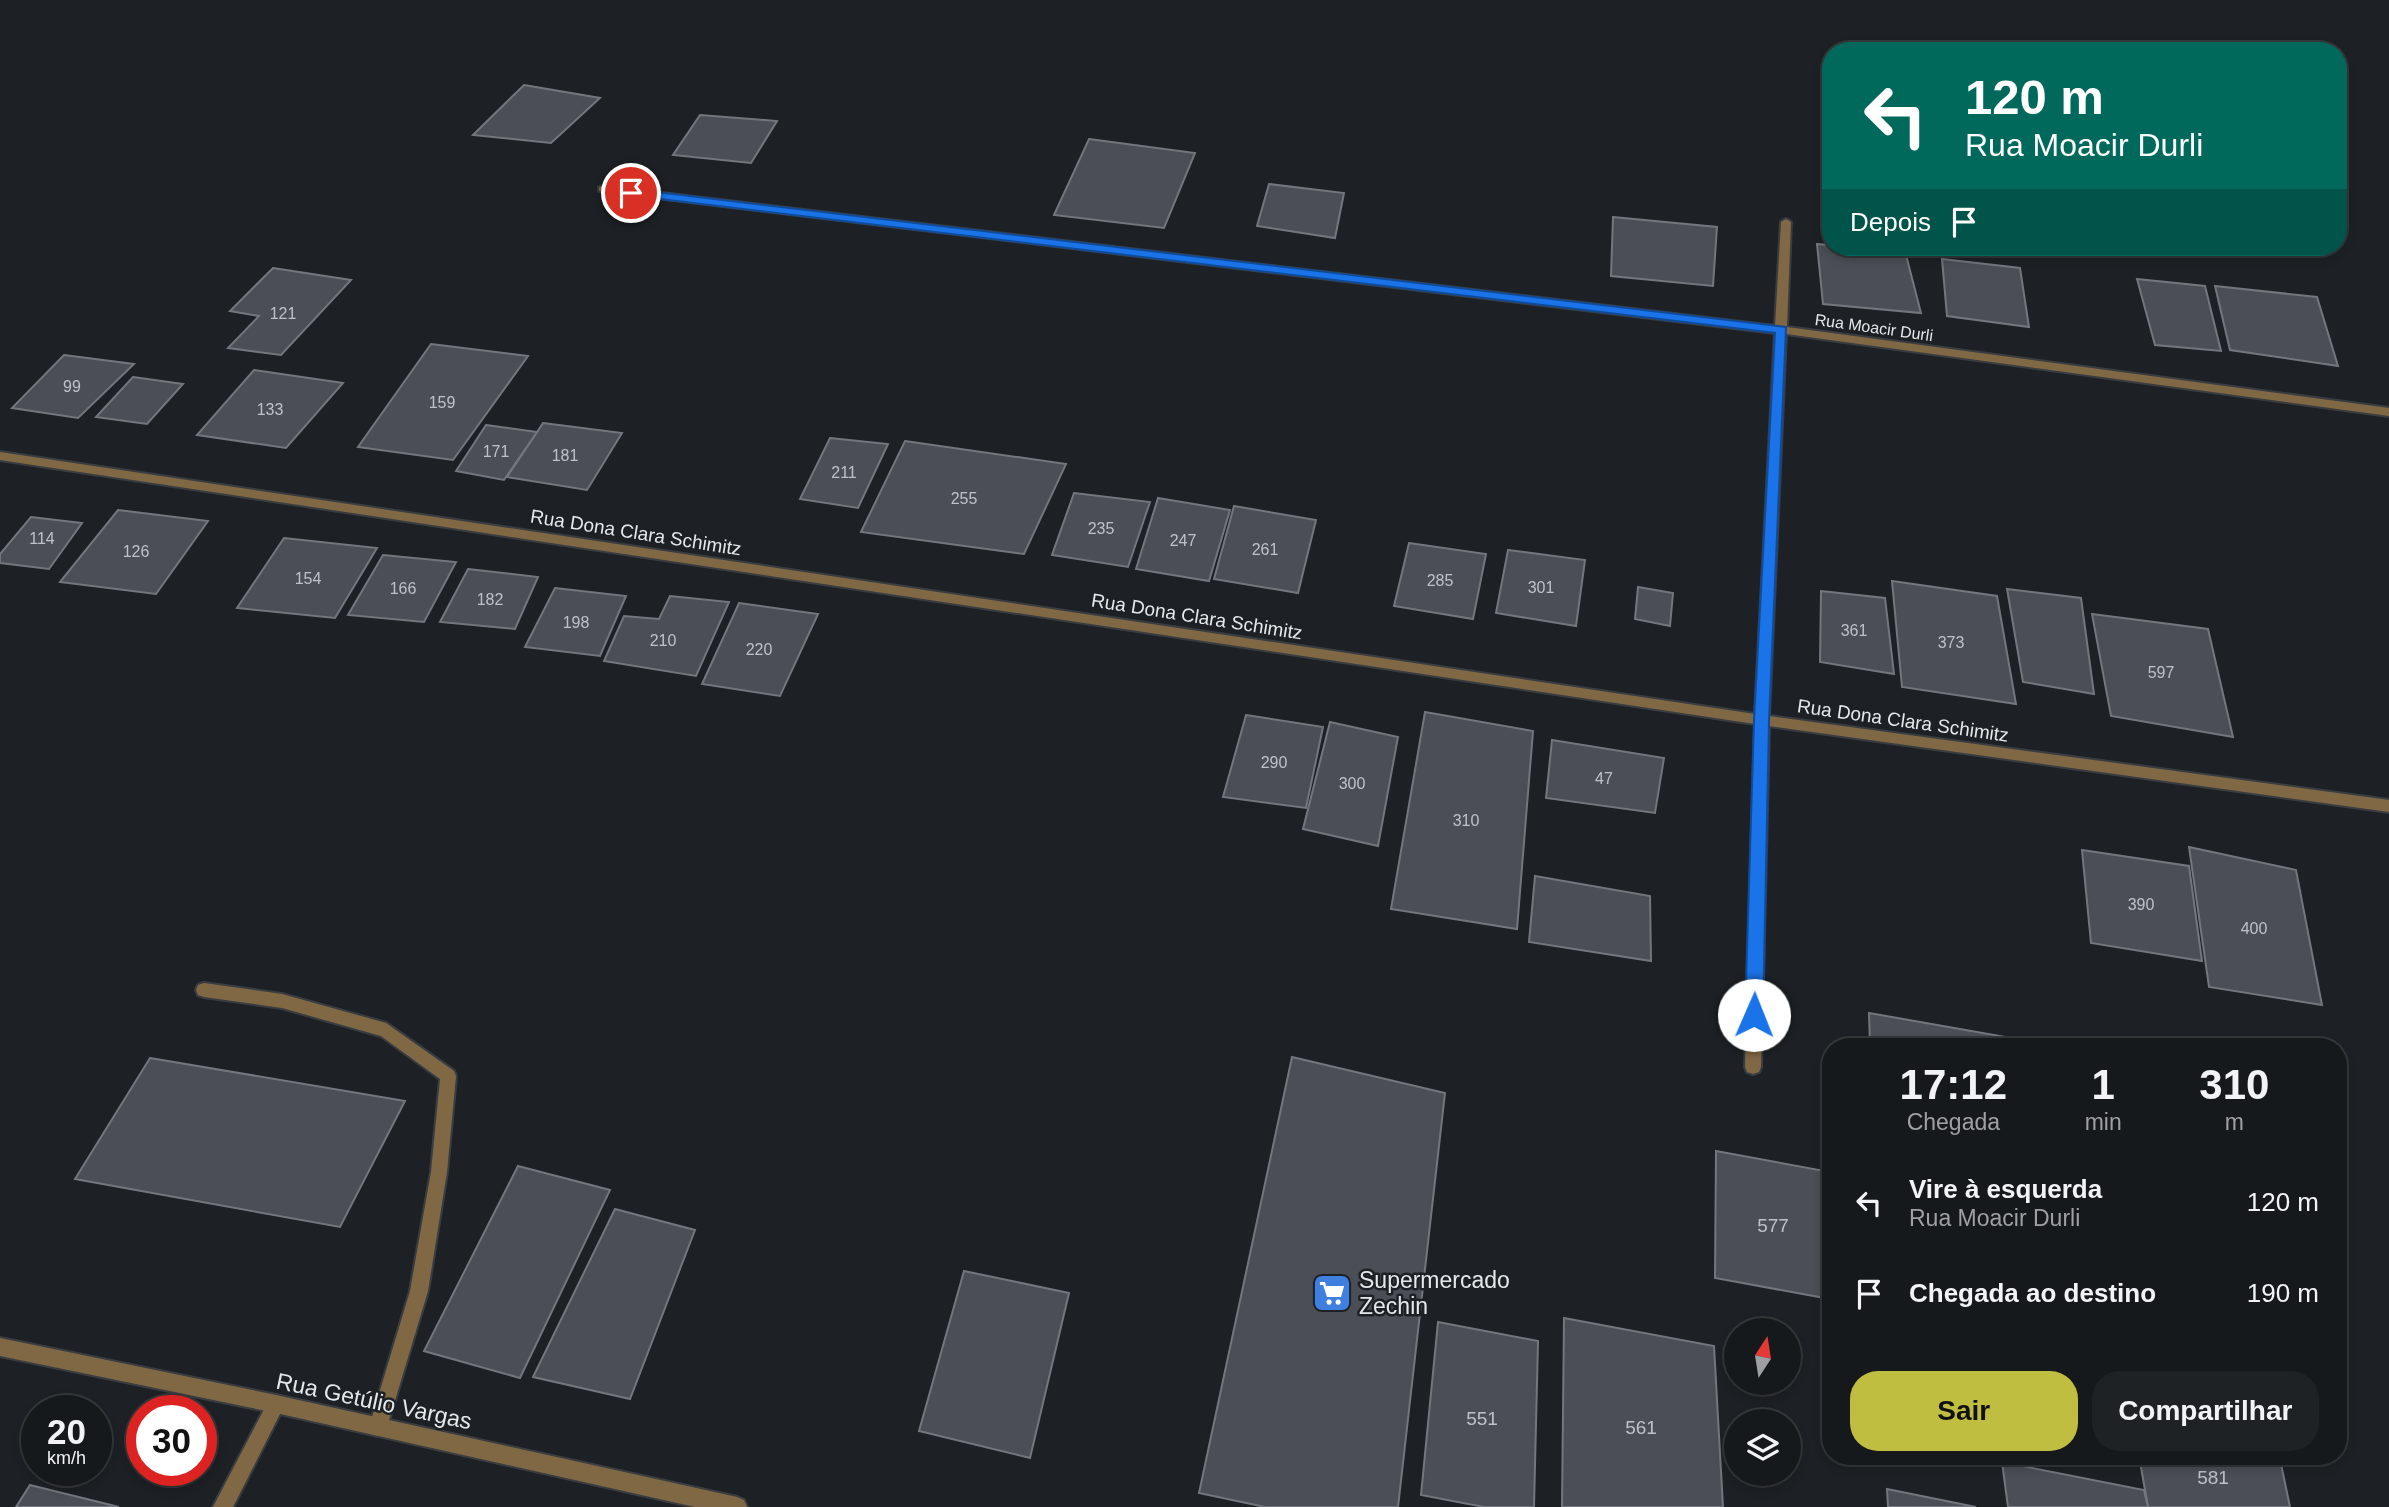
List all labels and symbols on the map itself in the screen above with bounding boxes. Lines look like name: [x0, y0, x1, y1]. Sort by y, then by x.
pin: [601, 163, 661, 223]
house number: 121: [270, 305, 296, 322]
street label: Rua Moacir Durli: [1814, 311, 1934, 344]
house number: 99: [63, 378, 81, 395]
house number: 159: [429, 394, 455, 411]
house number: 133: [257, 401, 283, 418]
house number: 171: [483, 443, 509, 460]
house number: 181: [552, 447, 578, 464]
house number: 211: [831, 464, 857, 481]
house number: 255: [951, 490, 977, 507]
street label: Rua Dona Clara Schimitz: [529, 505, 743, 560]
house number: 235: [1088, 520, 1114, 537]
house number: 114: [29, 530, 55, 547]
house number: 247: [1170, 532, 1196, 549]
house number: 261: [1252, 541, 1278, 558]
house number: 126: [123, 543, 149, 560]
house number: 154: [295, 570, 321, 587]
house number: 285: [1427, 572, 1453, 589]
house number: 301: [1528, 579, 1554, 596]
house number: 166: [390, 580, 416, 597]
street label: Rua Dona Clara Schimitz: [1090, 589, 1304, 644]
house number: 182: [477, 591, 503, 608]
house number: 198: [563, 614, 589, 631]
house number: 361: [1841, 622, 1867, 639]
house number: 210: [650, 632, 676, 649]
house number: 373: [1938, 634, 1964, 651]
house number: 220: [746, 641, 772, 658]
house number: 597: [2148, 664, 2174, 681]
street label: Rua Dona Clara Schimitz: [1796, 695, 2010, 746]
house number: 290: [1261, 754, 1287, 771]
house number: 47: [1595, 770, 1613, 787]
house number: 300: [1339, 775, 1365, 792]
house number: 310: [1453, 812, 1479, 829]
house number: 390: [2128, 896, 2154, 913]
house number: 400: [2241, 920, 2267, 937]
position arrow: [1717, 978, 1791, 1052]
house number: 577: [1757, 1215, 1789, 1236]
place label: Supermercado Zechin: [1359, 1267, 1510, 1319]
supermarket icon: Supermercado Zechin: [1311, 1272, 1353, 1314]
north arrow: [1724, 1318, 1801, 1395]
street label: Rua Getúlio Vargas: [274, 1368, 474, 1434]
speed limit sign: 30: [126, 1395, 217, 1486]
house number: 551: [1466, 1408, 1498, 1429]
house number: 561: [1625, 1417, 1657, 1438]
house number: 581: [2197, 1467, 2229, 1488]

